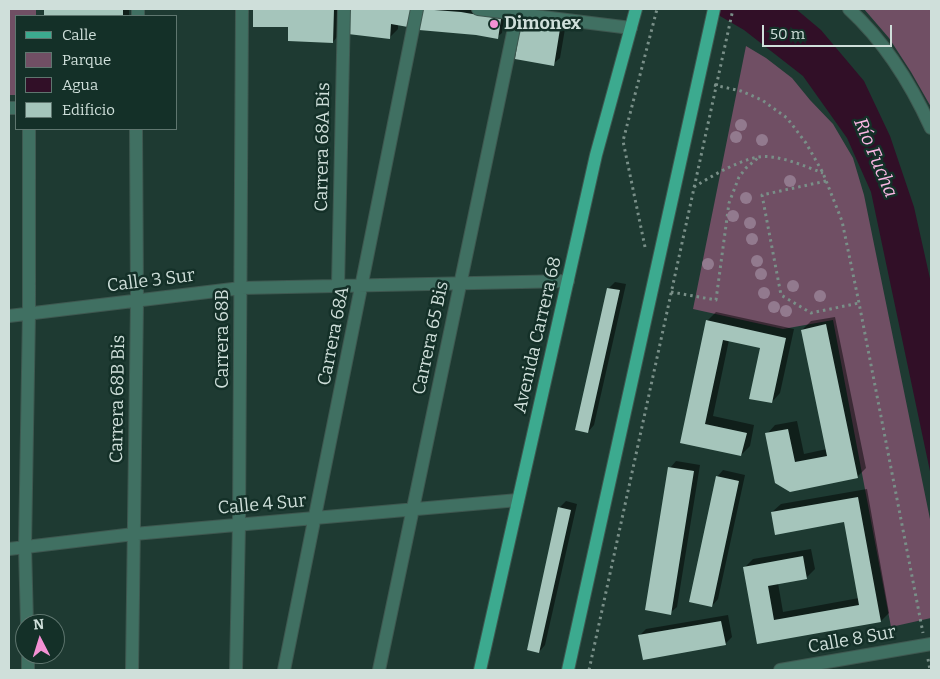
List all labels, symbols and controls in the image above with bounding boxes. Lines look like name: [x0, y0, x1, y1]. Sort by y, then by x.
place label: Dimonex: [504, 13, 581, 35]
legend: [15, 15, 178, 130]
scale bar: [765, 15, 895, 47]
marker: Dimonex: [488, 18, 500, 30]
text: 50 m: [770, 25, 805, 43]
text: Calle: [62, 26, 96, 44]
text: Parque: [62, 51, 111, 69]
text: Agua: [62, 76, 98, 94]
street label: Carrera 68A Bis: [311, 82, 335, 212]
text: Edificio: [62, 101, 115, 119]
water label: Río Fucha: [848, 115, 902, 201]
street label: Avenida Carrera 68: [509, 255, 567, 415]
street label: Calle 3 Sur: [106, 265, 196, 297]
street label: Carrera 65 Bis: [408, 279, 454, 397]
street label: Carrera 68A: [314, 285, 354, 387]
street label: Carrera 68B: [212, 289, 234, 389]
street label: Carrera 68B Bis: [106, 335, 130, 463]
street label: Calle 4 Sur: [217, 490, 307, 520]
north arrow: [15, 614, 65, 664]
text: N: [33, 616, 45, 633]
street label: Calle 8 Sur: [806, 622, 898, 658]

